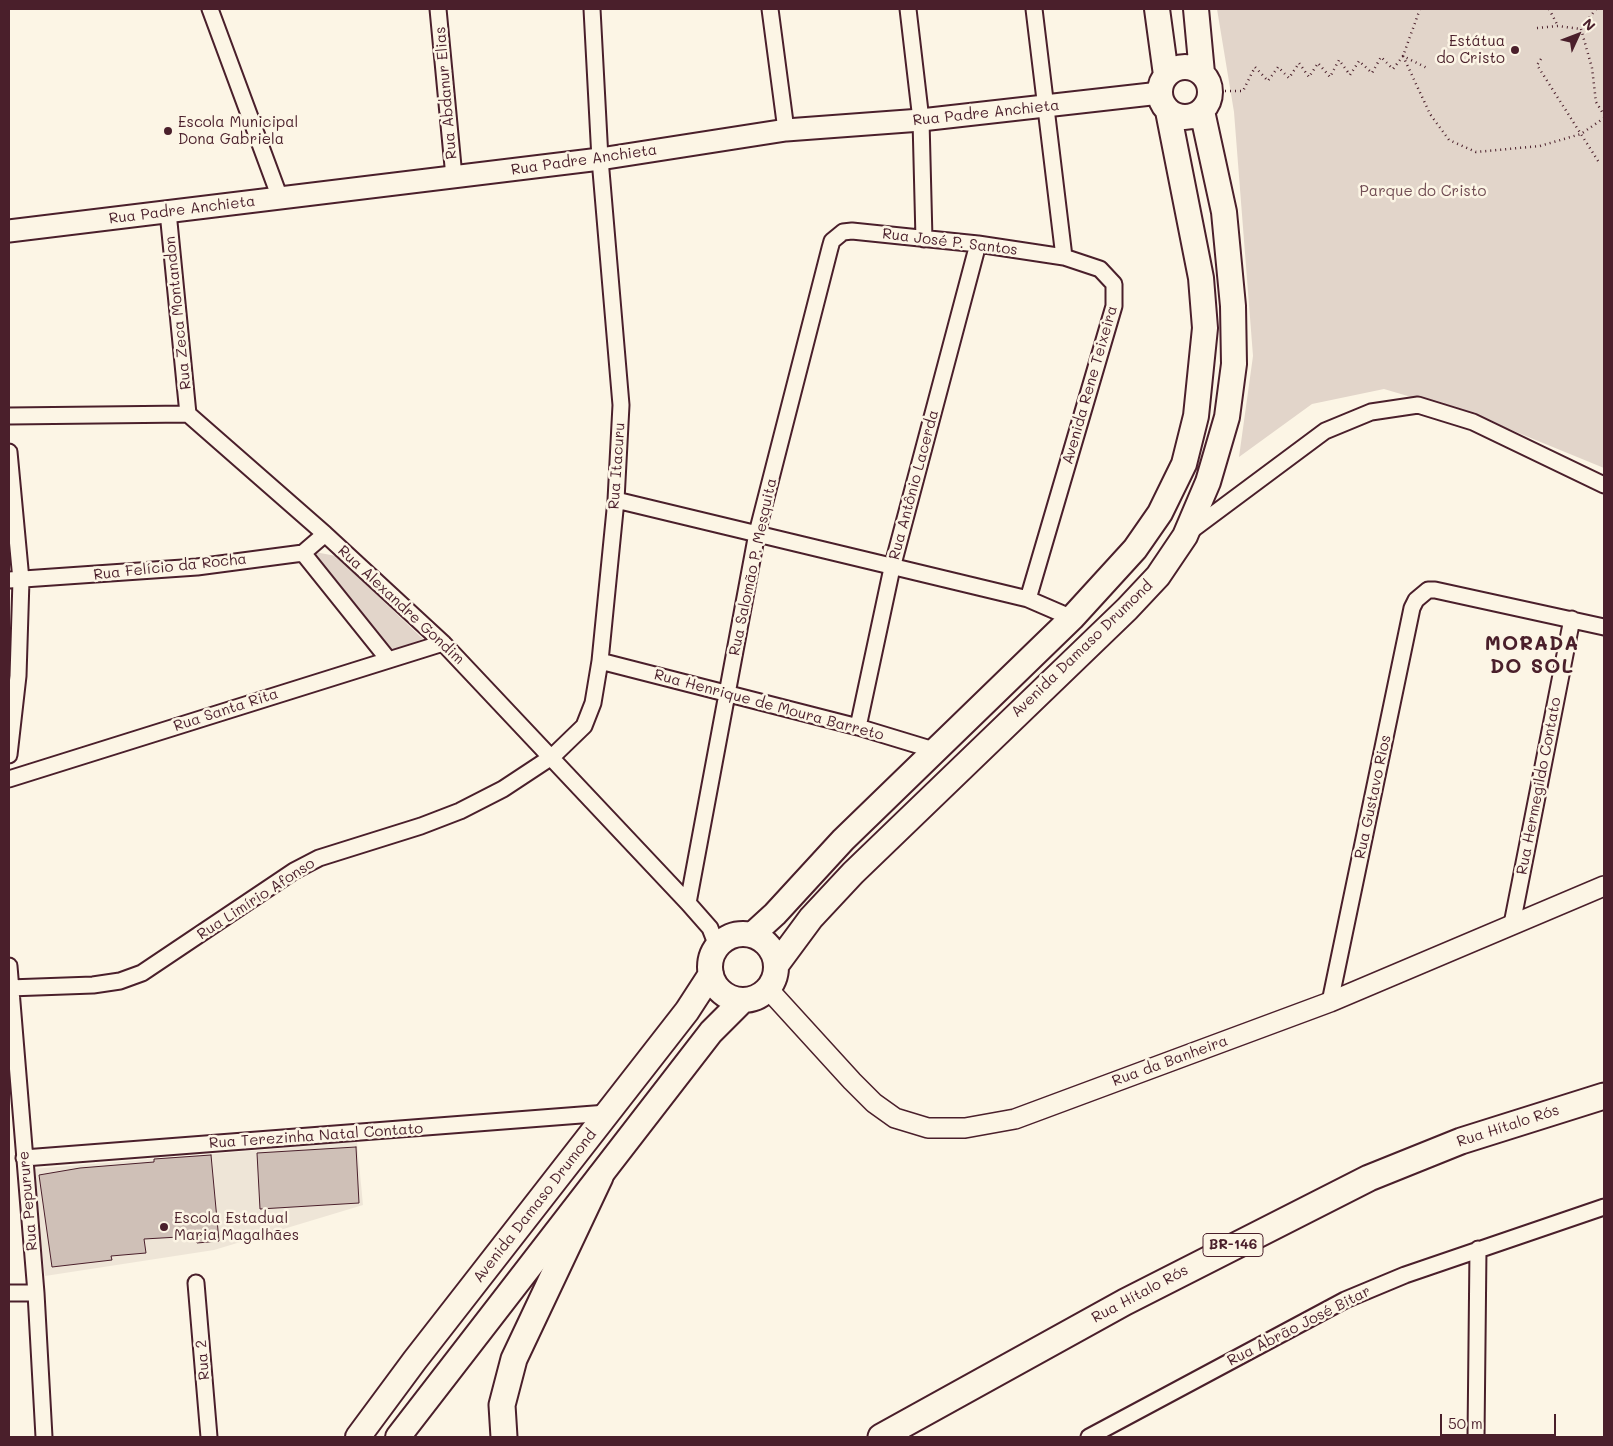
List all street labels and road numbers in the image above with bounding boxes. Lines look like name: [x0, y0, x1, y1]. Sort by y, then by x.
street label: Rua Abdanur Elias: [431, 26, 461, 160]
street label: Rua Padre Anchieta: [912, 96, 1060, 130]
street label: Rua Padre Anchieta: [510, 141, 658, 179]
street label: Rua Padre Anchieta: [108, 192, 256, 228]
street label: Rua José P. Santos: [881, 225, 1019, 259]
street label: Rua Zeca Montandon: [161, 235, 195, 391]
street label: Avenida Rene Teixeira: [1059, 303, 1121, 467]
street label: Rua Antônio Lacerda: [885, 408, 943, 562]
street label: Rua Itacuru: [605, 422, 629, 510]
street label: Rua Salomão P. Mesquita: [725, 477, 781, 657]
street label: Rua Alexandre Gondim: [334, 542, 468, 668]
street label: Rua Felício da Rocha: [92, 550, 248, 584]
street label: Avenida Damaso Drumond: [1008, 577, 1156, 721]
street label: Rua Henrique de Moura Barreto: [652, 666, 886, 744]
street label: Rua Santa Rita: [171, 685, 281, 735]
street label: Rua Hermegildo Contato: [1513, 696, 1565, 876]
street label: Rua Gustavo Rios: [1351, 733, 1395, 861]
street label: Rua Limírio Afonso: [194, 854, 318, 944]
street label: Rua da Banheira: [1110, 1032, 1230, 1090]
street label: Rua Hítalo Rós: [1455, 1101, 1561, 1151]
street label: Rua Terezinha Natal Contato: [208, 1120, 424, 1152]
street label: Avenida Damaso Drumond: [470, 1126, 600, 1286]
street label: Rua Pepurure: [15, 1150, 41, 1252]
road number: BR-146: [1203, 1234, 1263, 1256]
street label: Rua Hítalo Rós: [1089, 1261, 1191, 1327]
street label: Rua Abrão José Bitar: [1224, 1282, 1374, 1370]
street label: Rua 2: [192, 1339, 214, 1381]

